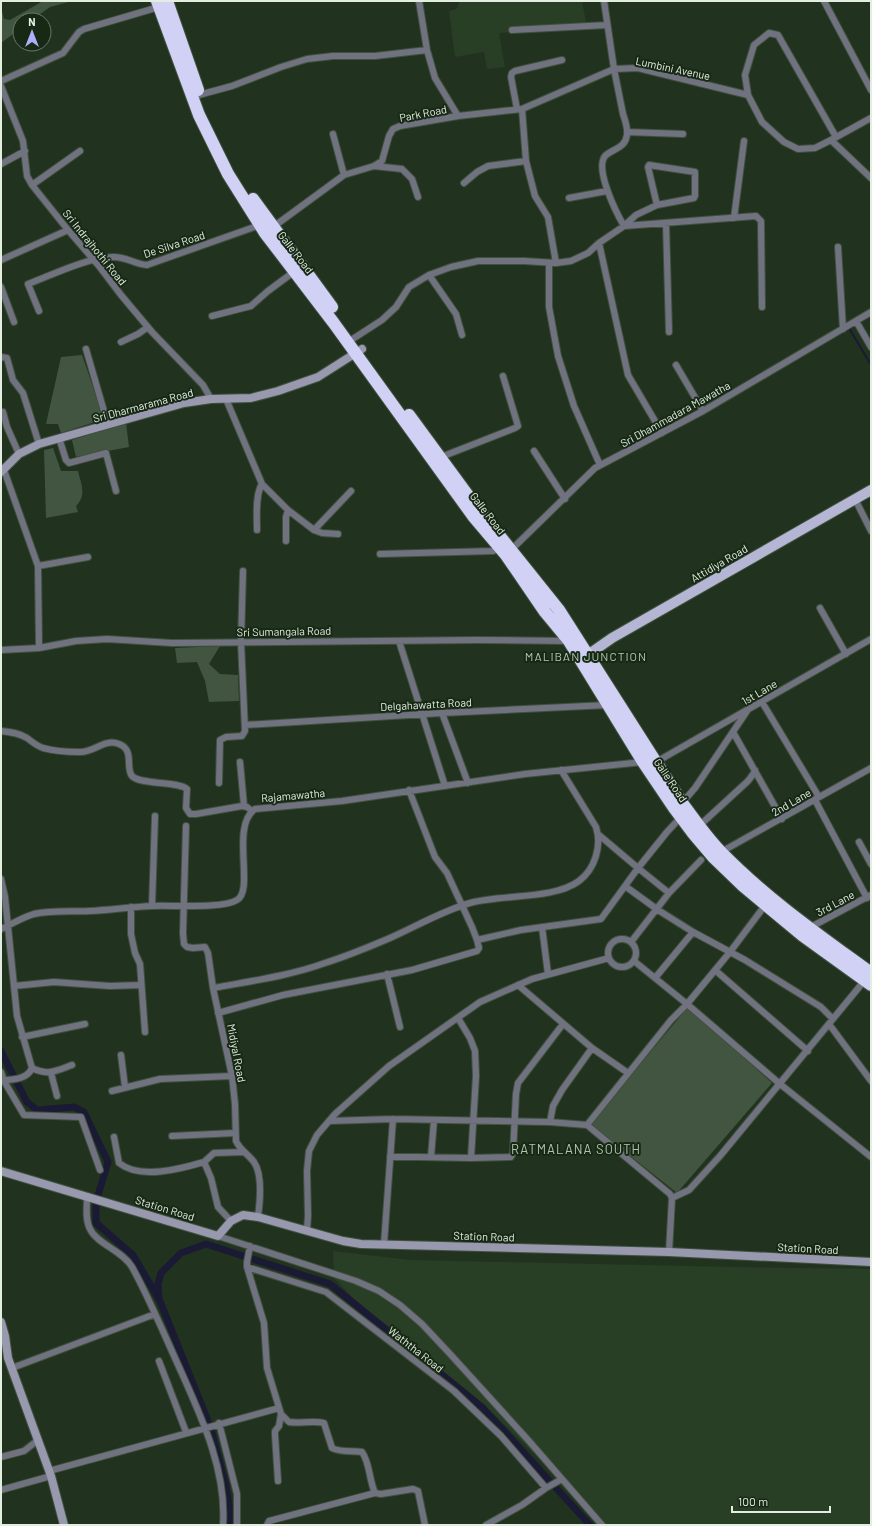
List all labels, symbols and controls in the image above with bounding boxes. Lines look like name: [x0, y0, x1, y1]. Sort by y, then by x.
north arrow: [12, 12, 52, 52]
text: N: [28, 15, 36, 28]
street label: Lumbini Avenue: [635, 54, 712, 82]
street label: Park Road: [398, 102, 448, 124]
street label: Sri Indrajhothi Road: [61, 207, 129, 287]
street label: De Silva Road: [142, 228, 206, 260]
street label: Galle Road: [276, 228, 316, 276]
street label: Sri Dhammadara Mawatha: [618, 378, 732, 450]
street label: Sri Dharmarama Road: [91, 385, 195, 425]
street label: Galle Road: [468, 489, 508, 537]
street label: Attidiya Road: [688, 542, 750, 584]
street label: Sri Sumangala Road: [237, 624, 331, 638]
district label: MALIBAN JUNCTION: [525, 649, 647, 663]
street label: 1st Lane: [739, 677, 779, 707]
street label: Delgahawatta Road: [380, 695, 472, 713]
street label: Galle Road: [652, 756, 690, 804]
street label: 2nd Lane: [769, 785, 813, 819]
street label: Rajamawatha: [260, 786, 326, 804]
street label: 3rd Lane: [814, 887, 856, 918]
street label: Midiyal Road: [225, 1023, 249, 1083]
district label: RATMALANA SOUTH: [511, 1141, 641, 1157]
street label: Station Road: [134, 1193, 196, 1223]
street label: Station Road: [453, 1228, 515, 1244]
street label: Station Road: [777, 1240, 839, 1256]
street label: Waththa Road: [386, 1323, 446, 1375]
scale bar: [732, 1488, 830, 1514]
text: 100 m: [738, 1494, 768, 1508]

